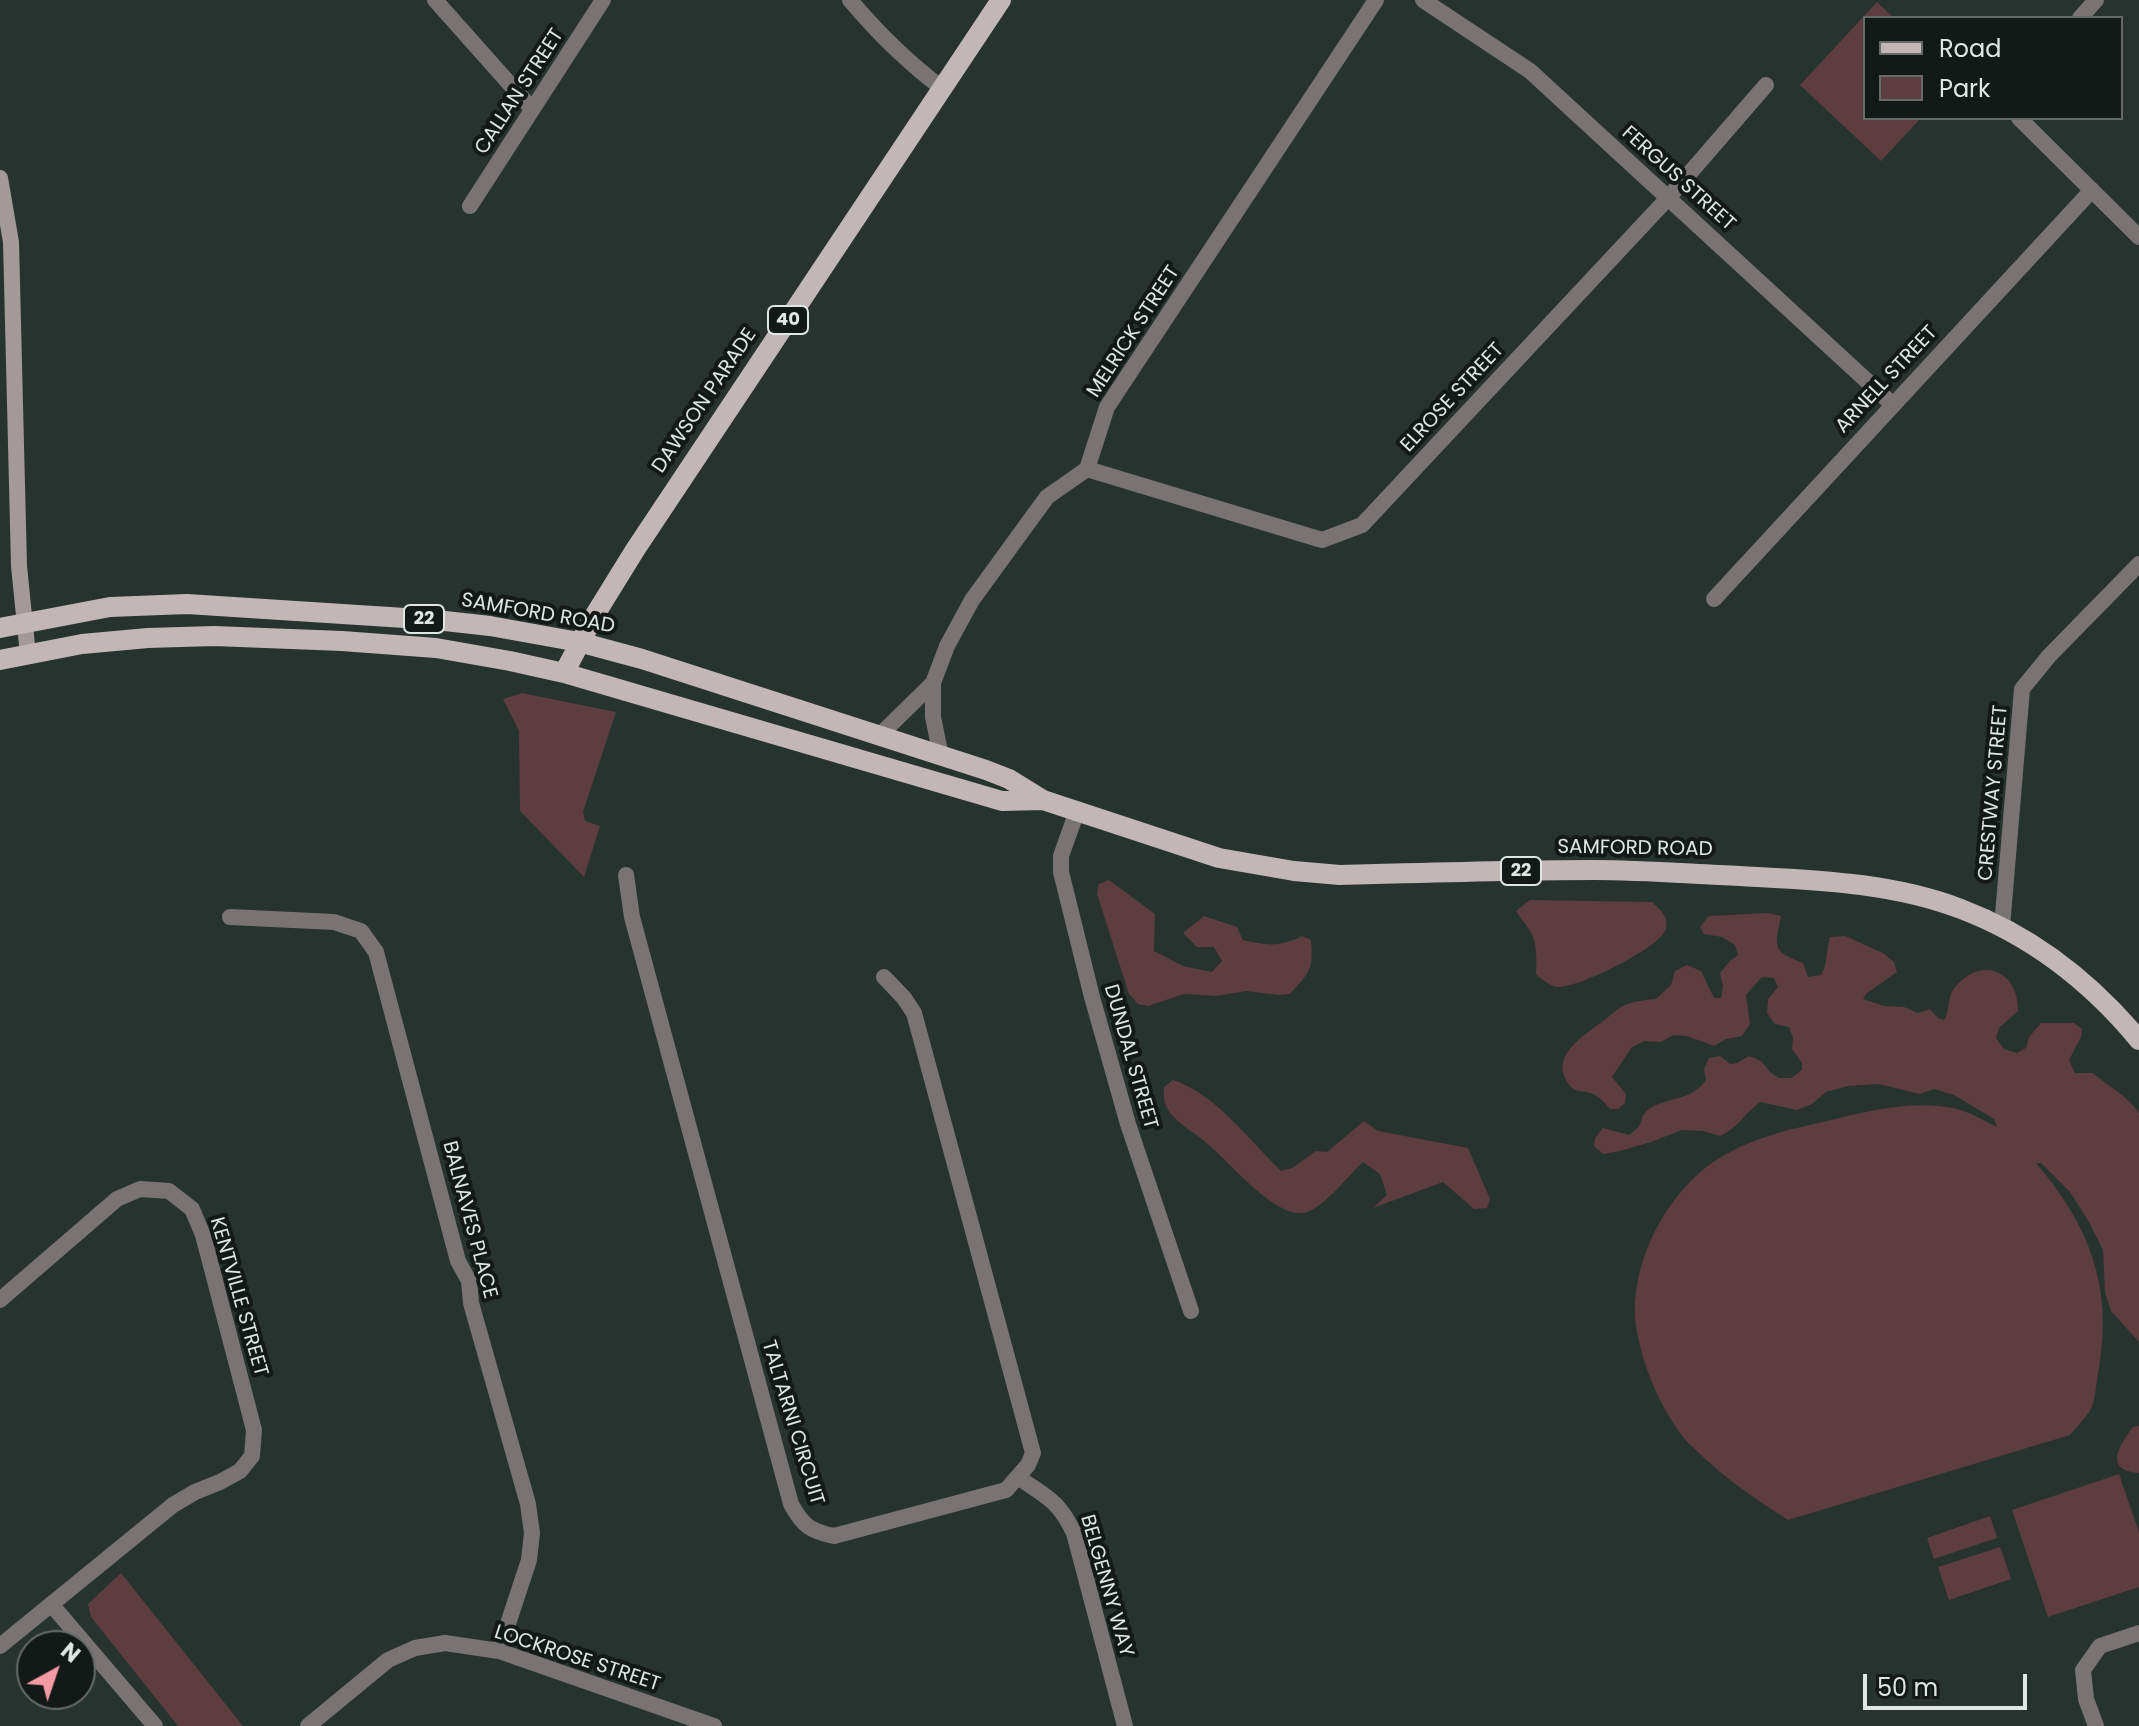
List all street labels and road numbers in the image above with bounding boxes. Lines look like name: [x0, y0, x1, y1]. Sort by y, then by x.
street label: CALLAN STREET: [470, 25, 570, 159]
street label: FERGUS STREET: [1616, 122, 1740, 236]
street label: MELRICK STREET: [1083, 262, 1185, 402]
road number: 40: [768, 306, 808, 334]
street label: ARNELL STREET: [1831, 321, 1943, 439]
street label: DAWSON PARADE: [648, 324, 762, 478]
street label: ELROSE STREET: [1396, 339, 1510, 457]
street label: SAMFORD ROAD: [459, 589, 617, 639]
road number: 22: [404, 605, 444, 633]
street label: CRESTWAY STREET: [1974, 704, 2014, 882]
street label: SAMFORD ROAD: [1557, 836, 1713, 862]
road number: 22: [1501, 857, 1541, 885]
street label: DUNDAL STREET: [1098, 982, 1162, 1132]
street label: BALNAVES PLACE: [436, 1139, 502, 1301]
street label: KENTVILLE STREET: [204, 1215, 272, 1379]
street label: TALTARNI CIRCUIT: [756, 1338, 828, 1508]
street label: BELGENNY WAY: [1074, 1512, 1138, 1660]
street label: LOCKROSE STREET: [491, 1621, 663, 1697]

